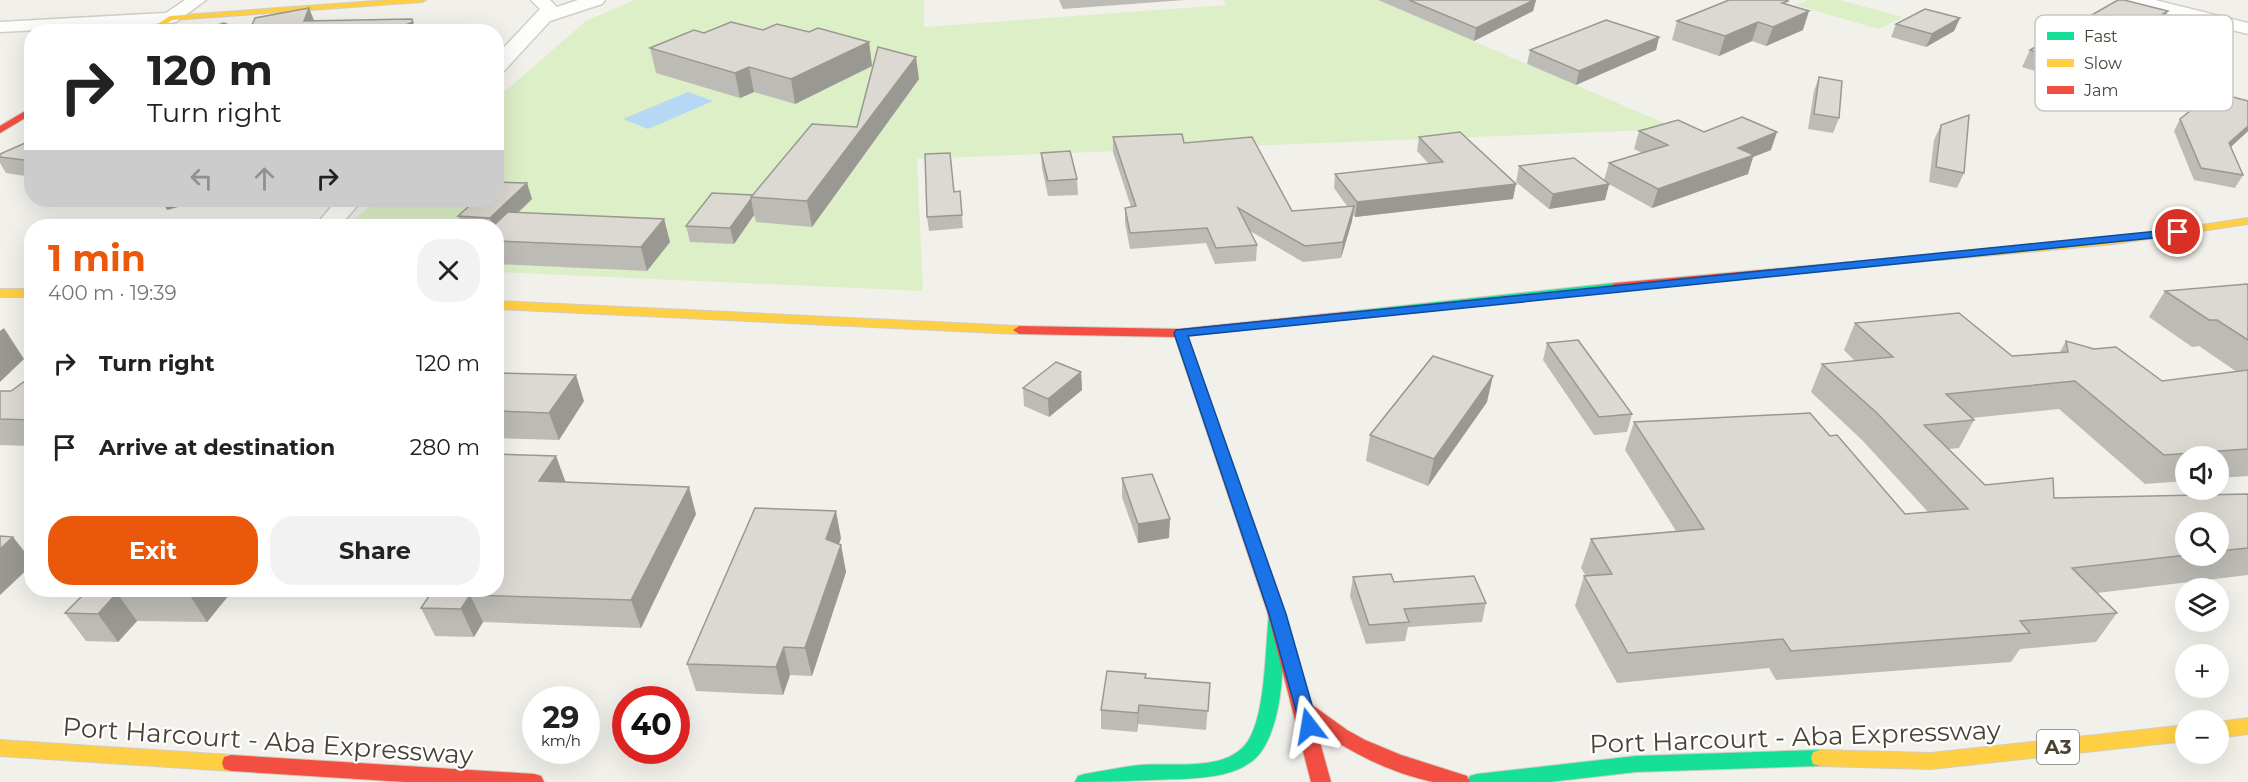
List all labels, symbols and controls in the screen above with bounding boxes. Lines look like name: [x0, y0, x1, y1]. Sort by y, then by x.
legend: [2035, 15, 2233, 111]
text: Fast: [2084, 27, 2118, 46]
text: 120 m: [147, 44, 273, 96]
icon: right: [48, 48, 126, 126]
text: Slow: [2084, 54, 2122, 73]
text: Jam: [2083, 81, 2118, 100]
text: Turn right: [147, 96, 282, 129]
icon: left: [185, 162, 218, 195]
icon: ahead: [248, 162, 281, 195]
icon: right: [311, 162, 344, 195]
pin: [2152, 206, 2203, 257]
icon: arrive: [2161, 215, 2194, 248]
text: 1 min: [48, 236, 146, 280]
button: close: [417, 239, 480, 302]
text: 400 m · 19:39: [48, 281, 177, 305]
icon: right: [48, 347, 81, 380]
text: Turn right: [99, 350, 214, 377]
text: 120 m: [416, 350, 480, 377]
icon: arrive: [48, 431, 81, 464]
text: Arrive at destination: [99, 434, 335, 461]
text: 280 m: [410, 434, 480, 461]
map controls: [2175, 446, 2229, 764]
button: sound: [2175, 446, 2229, 500]
button: search: [2175, 512, 2229, 566]
button: Exit: [48, 516, 258, 585]
button: Share: [270, 516, 480, 585]
button: layers: [2175, 578, 2229, 632]
button: +: [2175, 644, 2229, 698]
speed limit sign: 40: [612, 686, 690, 764]
position arrow: [1277, 694, 1341, 758]
text: 29: [543, 699, 579, 736]
button: −: [2175, 710, 2229, 764]
street label: Port Harcourt - Aba Expressway: [62, 711, 475, 771]
street label: Port Harcourt - Aba Expressway: [1589, 714, 2002, 760]
road number: A3: [2037, 730, 2079, 764]
text: km/h: [541, 731, 581, 750]

